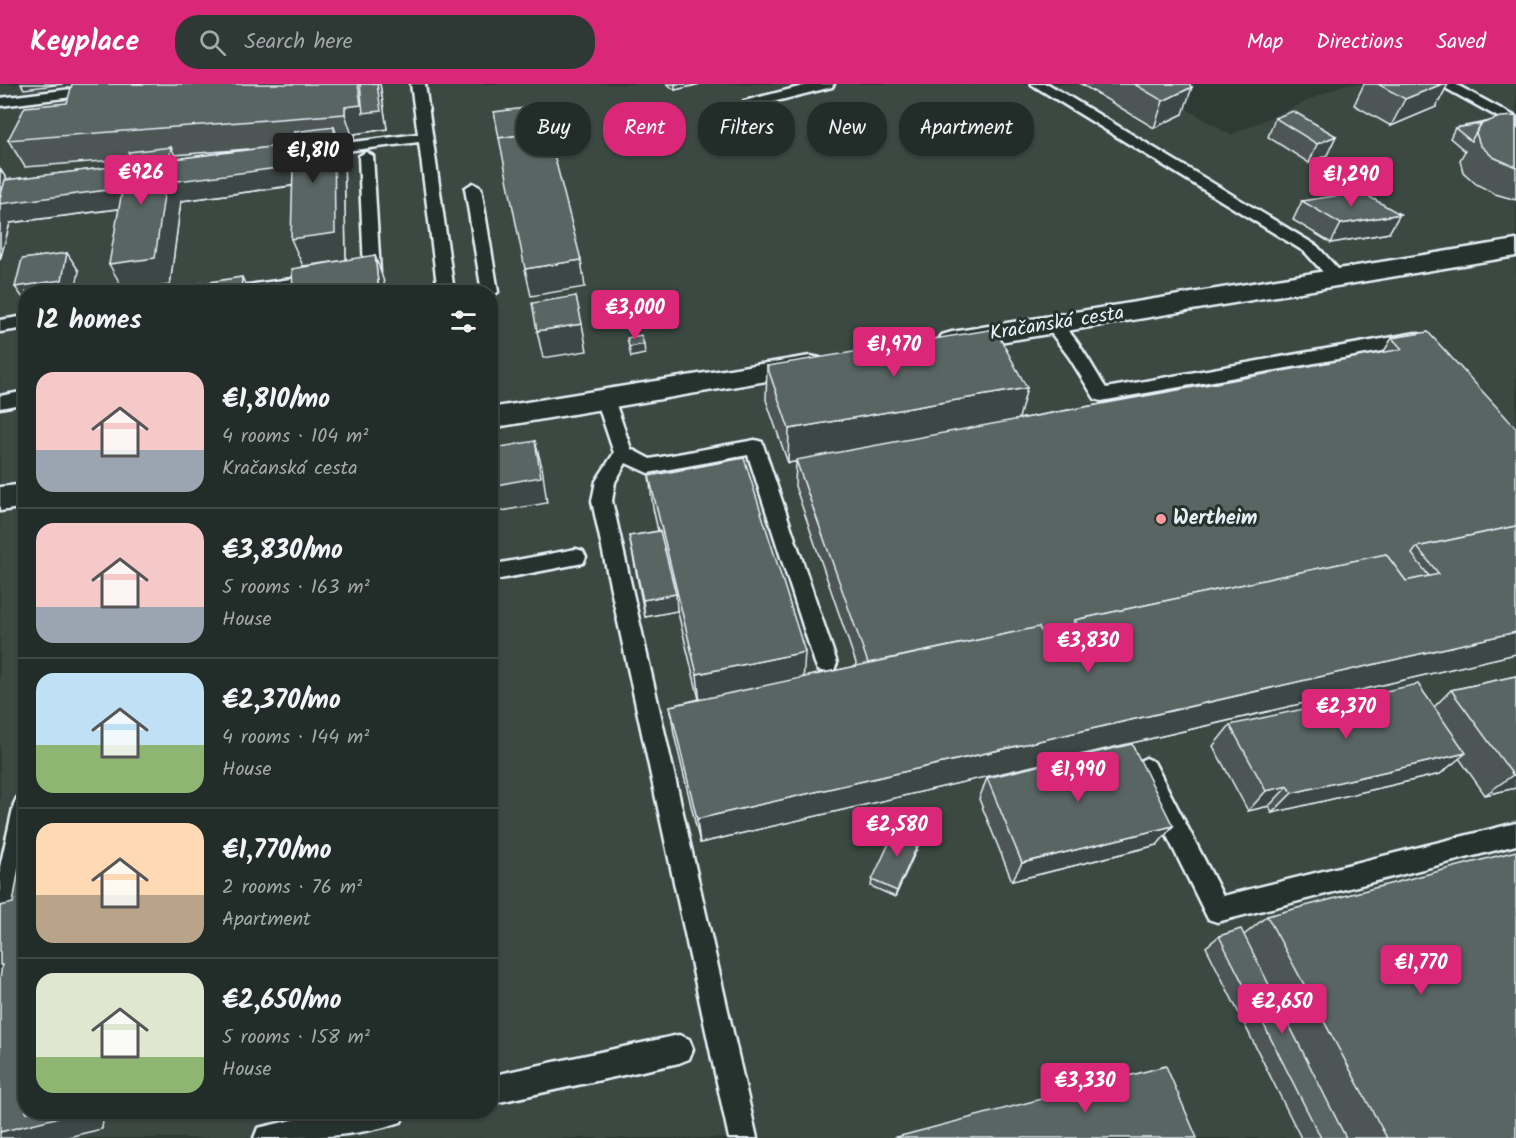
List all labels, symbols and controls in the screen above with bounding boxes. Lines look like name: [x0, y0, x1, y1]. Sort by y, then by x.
search box: [175, 15, 595, 69]
text: Keyplace: [30, 20, 139, 65]
text: Search here: [244, 25, 353, 60]
icon: search: [196, 26, 229, 59]
text: Map: [1247, 26, 1283, 59]
text: Directions: [1316, 26, 1403, 59]
text: Saved: [1436, 26, 1486, 59]
chip: Buy: [516, 102, 591, 156]
chip: Rent: [603, 102, 686, 156]
chip: Filters: [698, 102, 795, 156]
chip: New: [807, 102, 887, 156]
chip: Apartment: [899, 102, 1034, 156]
pin: €1,810: [264, 133, 362, 184]
text: €1,810: [287, 136, 339, 168]
pin: €926: [105, 155, 177, 206]
pin: €1,290: [1302, 157, 1400, 208]
text: €926: [118, 158, 164, 190]
text: €1,290: [1323, 160, 1379, 192]
pin: €3,000: [586, 290, 684, 341]
text: €3,000: [605, 293, 665, 325]
street label: Kračanská cesta: [987, 298, 1127, 350]
text: 12 homes: [36, 300, 142, 342]
icon: filters: [447, 305, 480, 338]
pin: €1,970: [845, 327, 943, 378]
text: €1,970: [867, 330, 921, 362]
text: €1,810/mo: [222, 379, 330, 421]
icon: home: [84, 396, 156, 468]
text: 4 rooms · 104 m²: [222, 421, 368, 453]
text: Kračanská cesta: [222, 453, 358, 485]
place label: Wertheim: [1173, 503, 1257, 535]
marker: Wertheim: [1154, 512, 1168, 526]
text: €3,830/mo: [222, 530, 343, 572]
icon: home: [84, 547, 156, 619]
text: 5 rooms · 163 m²: [222, 572, 370, 604]
text: House: [222, 604, 272, 636]
pin: €3,830: [1039, 623, 1137, 674]
text: €3,830: [1057, 626, 1119, 658]
text: €2,370/mo: [222, 680, 341, 722]
pin: €2,370: [1297, 689, 1395, 740]
text: €2,370: [1316, 692, 1376, 724]
icon: home: [84, 697, 156, 769]
text: 4 rooms · 144 m²: [222, 722, 369, 754]
pin: €1,990: [1029, 752, 1127, 803]
text: House: [222, 754, 272, 786]
text: €1,990: [1051, 755, 1105, 787]
pin: €2,580: [848, 807, 946, 858]
text: €2,580: [866, 810, 928, 842]
text: €1,770/mo: [222, 830, 332, 872]
icon: home: [84, 847, 156, 919]
text: 2 rooms · 76 m²: [222, 872, 362, 904]
text: Apartment: [222, 904, 311, 936]
pin: €1,770: [1372, 945, 1470, 996]
text: €1,770: [1394, 948, 1448, 980]
text: €2,650/mo: [222, 980, 342, 1022]
pin: €2,650: [1233, 984, 1331, 1035]
text: €2,650: [1252, 987, 1312, 1019]
icon: home: [84, 997, 156, 1069]
text: 5 rooms · 158 m²: [222, 1022, 370, 1054]
text: House: [222, 1054, 272, 1086]
pin: €3,330: [1036, 1063, 1134, 1114]
text: €3,330: [1055, 1066, 1116, 1098]

